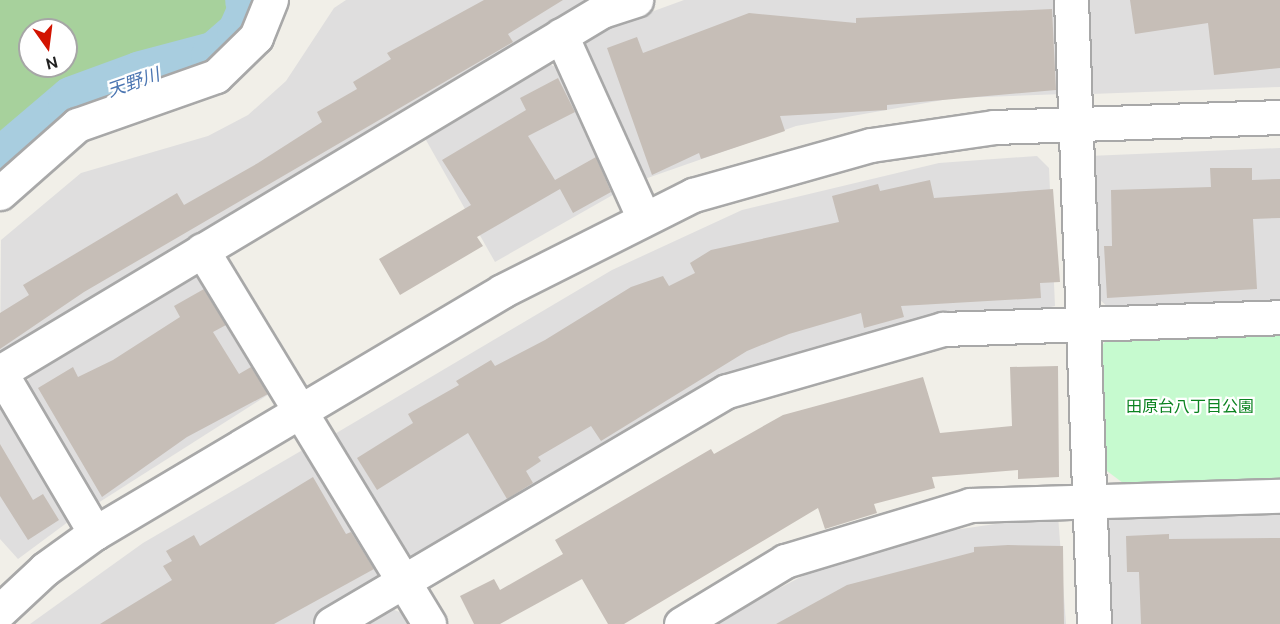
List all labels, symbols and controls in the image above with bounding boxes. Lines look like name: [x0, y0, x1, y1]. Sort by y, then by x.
north arrow: [18, 18, 78, 78]
text: N: [44, 53, 60, 74]
water label: 天野川: [104, 63, 162, 101]
park label: 田原台八丁目公園: [1126, 396, 1254, 416]

